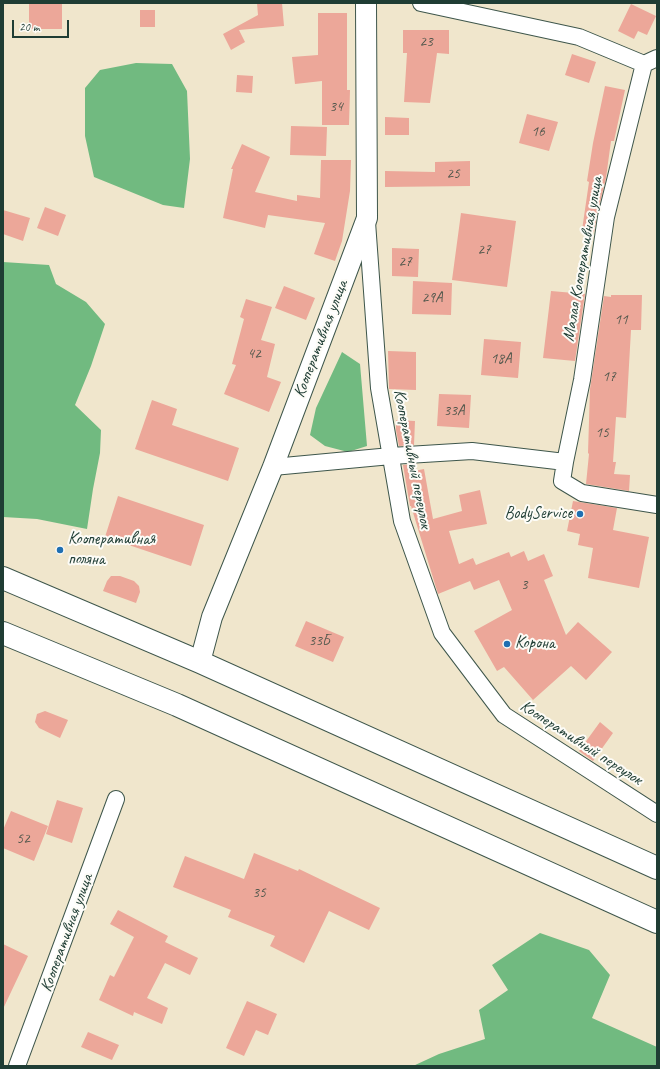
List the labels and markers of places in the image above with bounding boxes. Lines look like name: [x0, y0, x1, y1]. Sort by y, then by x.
place label: BodyService: [504, 504, 572, 524]
marker: BodyService: [575, 509, 585, 519]
place label: Кооперативная поляна: [68, 530, 155, 570]
marker: Кооперативная поляна: [55, 545, 65, 555]
place label: Корона: [515, 634, 555, 654]
marker: Корона: [502, 639, 512, 649]

